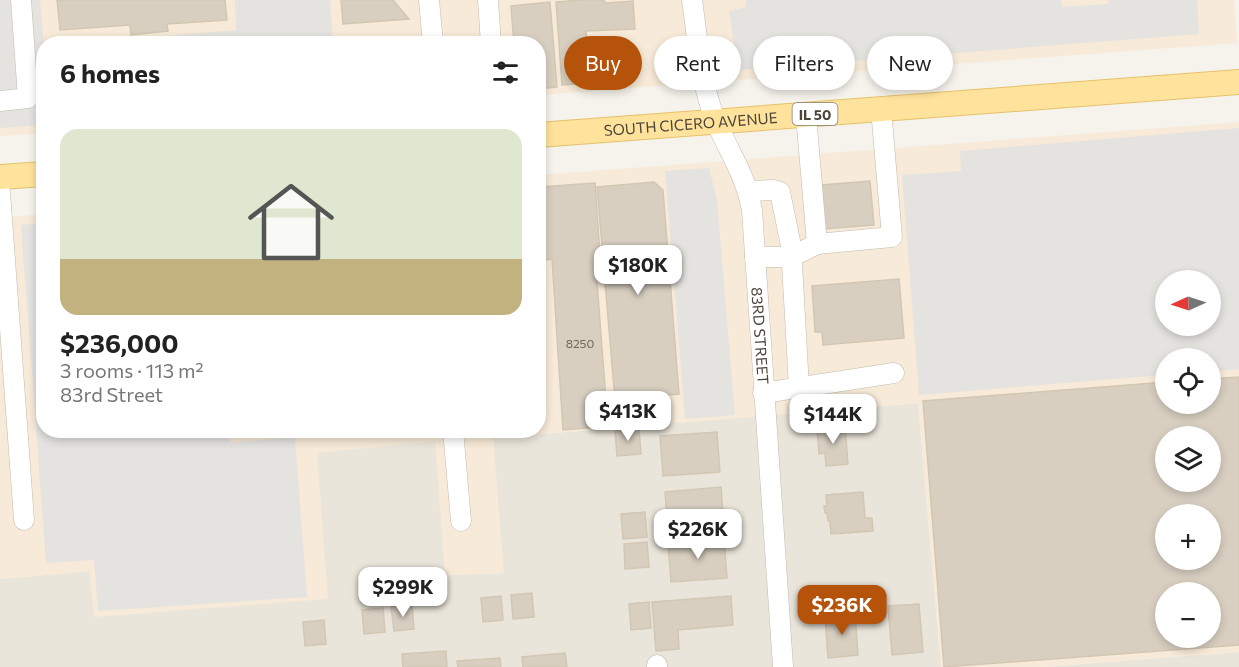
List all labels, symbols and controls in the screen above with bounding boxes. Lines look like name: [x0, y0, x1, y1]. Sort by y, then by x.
chip: Buy: [564, 36, 642, 90]
chip: Rent: [654, 36, 741, 90]
chip: Filters: [753, 36, 855, 90]
chip: New: [867, 36, 953, 90]
icon: filters: [489, 56, 522, 89]
text: 6 homes: [60, 57, 160, 88]
road number: IL 50: [792, 103, 838, 125]
street label: SOUTH CICERO AVENUE: [603, 108, 778, 139]
icon: home: [237, 168, 345, 276]
pin: $180K: [596, 245, 680, 296]
text: $180K: [608, 252, 668, 276]
north arrow: [1155, 270, 1221, 336]
map controls: [1155, 270, 1221, 648]
street label: 83RD STREET: [748, 286, 773, 385]
text: $236,000: [60, 327, 179, 358]
house number: 8250: [566, 336, 594, 350]
button: locate: [1155, 348, 1221, 414]
text: 3 rooms · 113 m²: [60, 358, 204, 382]
text: 83rd Street: [60, 382, 163, 406]
pin: $413K: [586, 391, 670, 442]
pin: $144K: [791, 394, 875, 445]
text: $413K: [599, 398, 657, 422]
text: $144K: [803, 401, 863, 425]
button: layers: [1155, 426, 1221, 492]
button: +: [1155, 504, 1221, 570]
pin: $226K: [656, 509, 740, 560]
text: $226K: [668, 516, 728, 540]
pin: $299K: [361, 567, 445, 618]
text: $299K: [372, 574, 434, 598]
button: −: [1155, 582, 1221, 648]
pin: $236K: [800, 585, 884, 636]
text: $236K: [812, 592, 872, 616]

